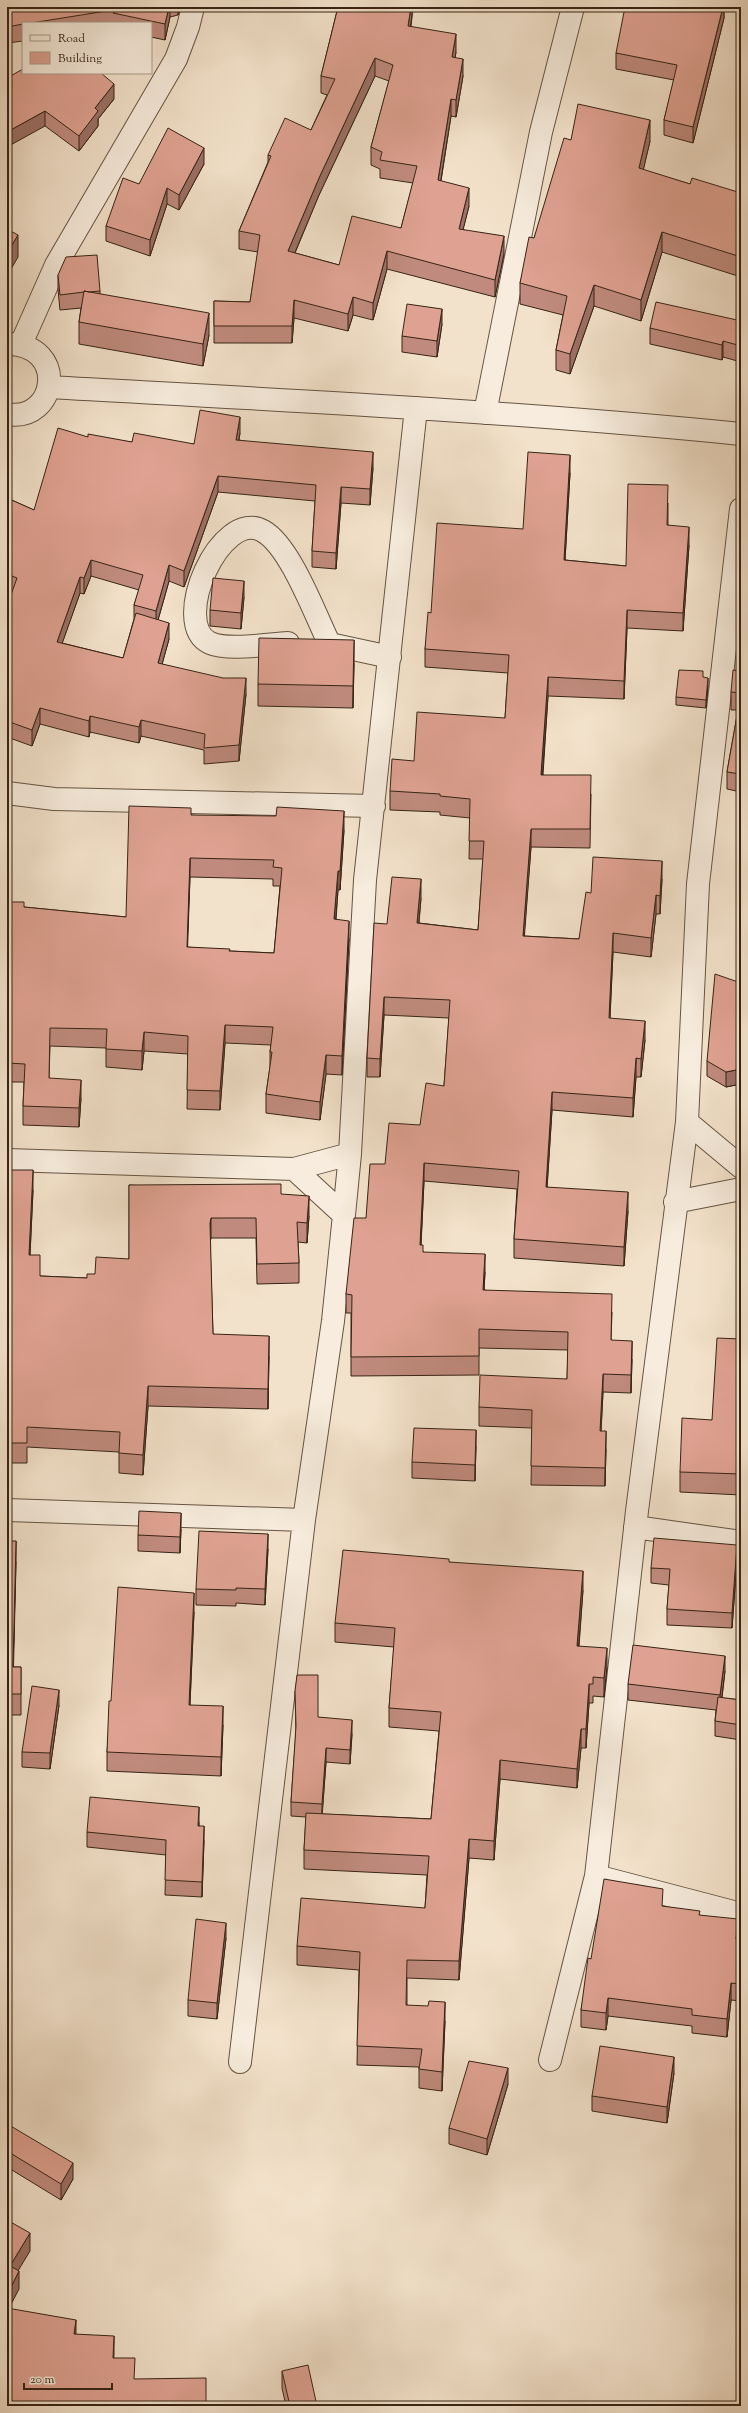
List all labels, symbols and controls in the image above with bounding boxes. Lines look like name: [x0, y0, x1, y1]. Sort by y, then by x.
legend: [22, 22, 152, 74]
text: Road: [58, 30, 85, 48]
text: Building: [58, 50, 102, 68]
scale bar: [24, 2365, 112, 2391]
text: 20 m: [30, 2371, 55, 2389]

